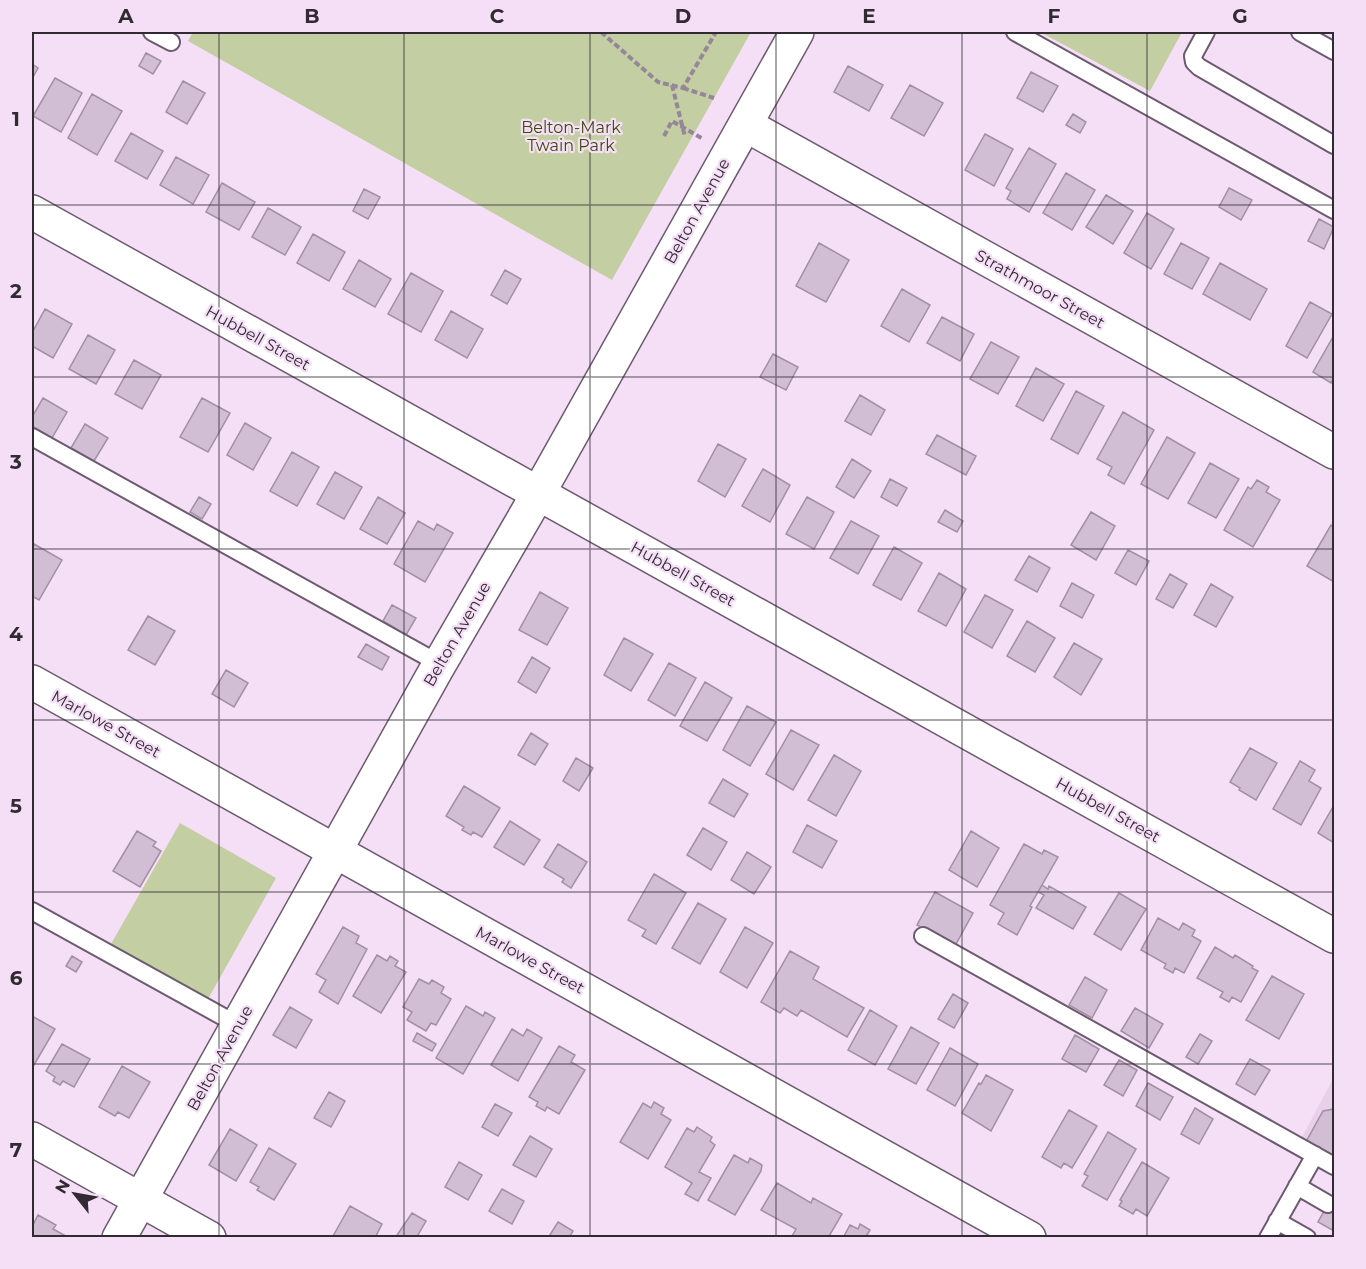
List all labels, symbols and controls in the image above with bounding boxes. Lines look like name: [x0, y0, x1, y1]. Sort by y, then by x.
text: A: [117, 4, 134, 28]
text: B: [304, 4, 320, 28]
text: C: [490, 4, 505, 28]
text: D: [675, 4, 691, 28]
text: E: [862, 4, 876, 28]
text: F: [1048, 4, 1061, 28]
text: G: [1232, 4, 1248, 28]
text: 1: [12, 107, 20, 131]
park label: Belton-Mark Twain Park: [521, 118, 621, 155]
street label: Belton Avenue: [660, 155, 734, 267]
street label: Strathmoor Street: [972, 246, 1108, 333]
text: 2: [10, 279, 22, 303]
street label: Hubbell Street: [203, 302, 314, 375]
text: 3: [9, 450, 22, 474]
street label: Hubbell Street: [628, 538, 739, 611]
street label: Belton Avenue: [419, 578, 495, 690]
text: 4: [9, 622, 23, 646]
street label: Marlowe Street: [48, 686, 164, 762]
street label: Hubbell Street: [1053, 774, 1164, 847]
text: 5: [10, 794, 22, 818]
street label: Marlowe Street: [472, 922, 588, 998]
text: 6: [10, 966, 23, 990]
street label: Belton Avenue: [183, 1002, 257, 1114]
text: 7: [10, 1138, 22, 1162]
north arrow: [45, 1164, 105, 1224]
text: N: [51, 1176, 74, 1197]

